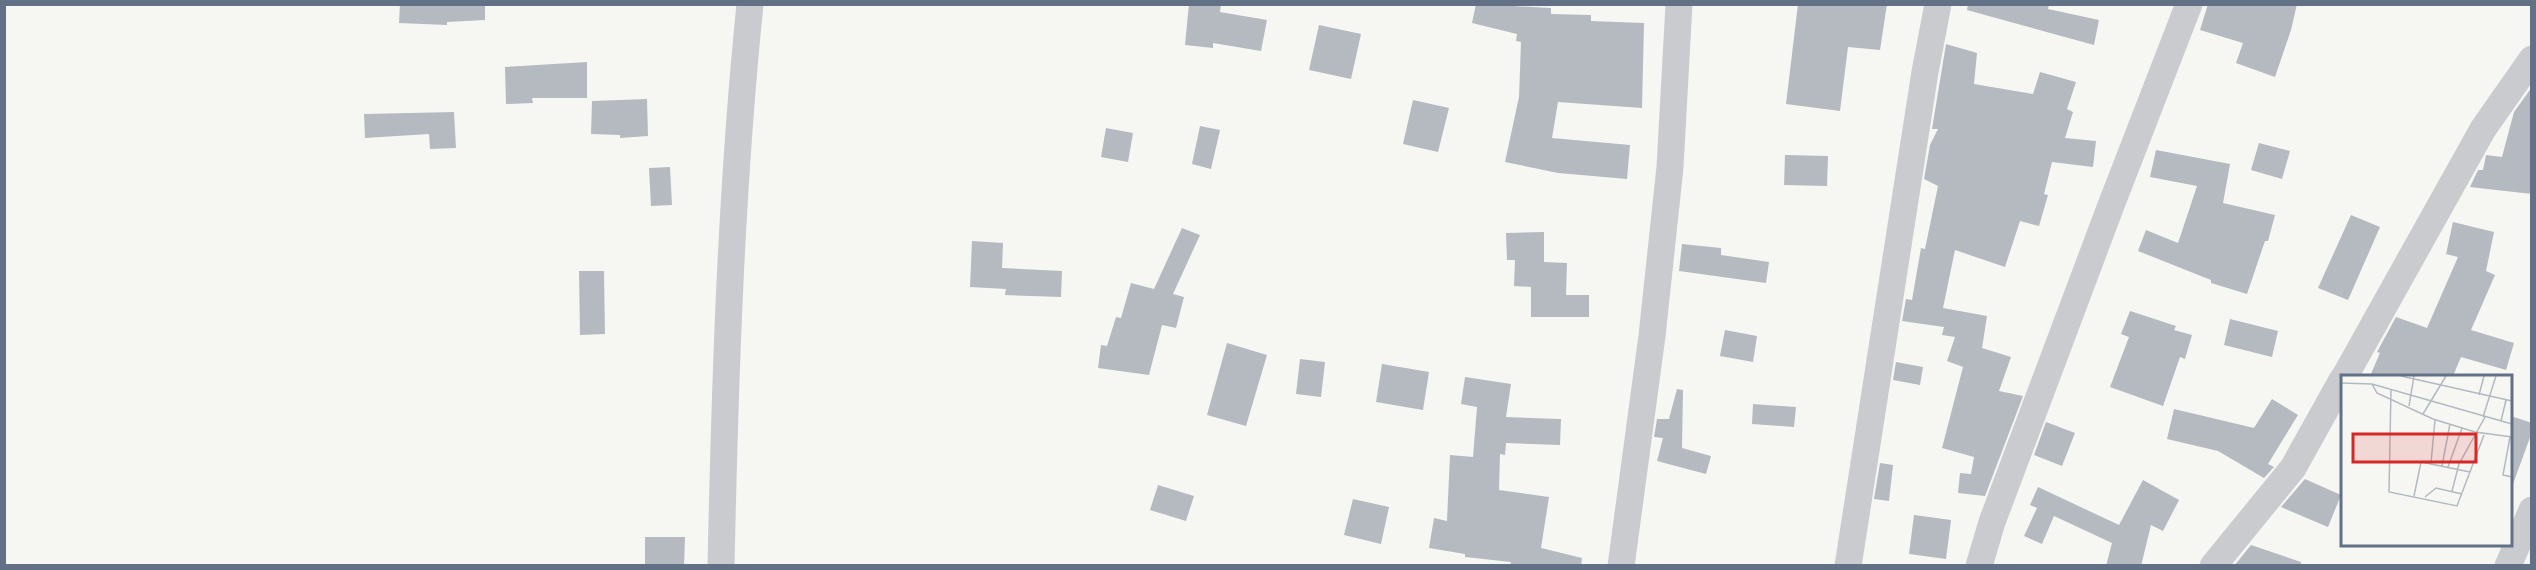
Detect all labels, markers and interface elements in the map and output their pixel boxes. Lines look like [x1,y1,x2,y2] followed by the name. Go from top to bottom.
[2341,375,2512,546] inset map

